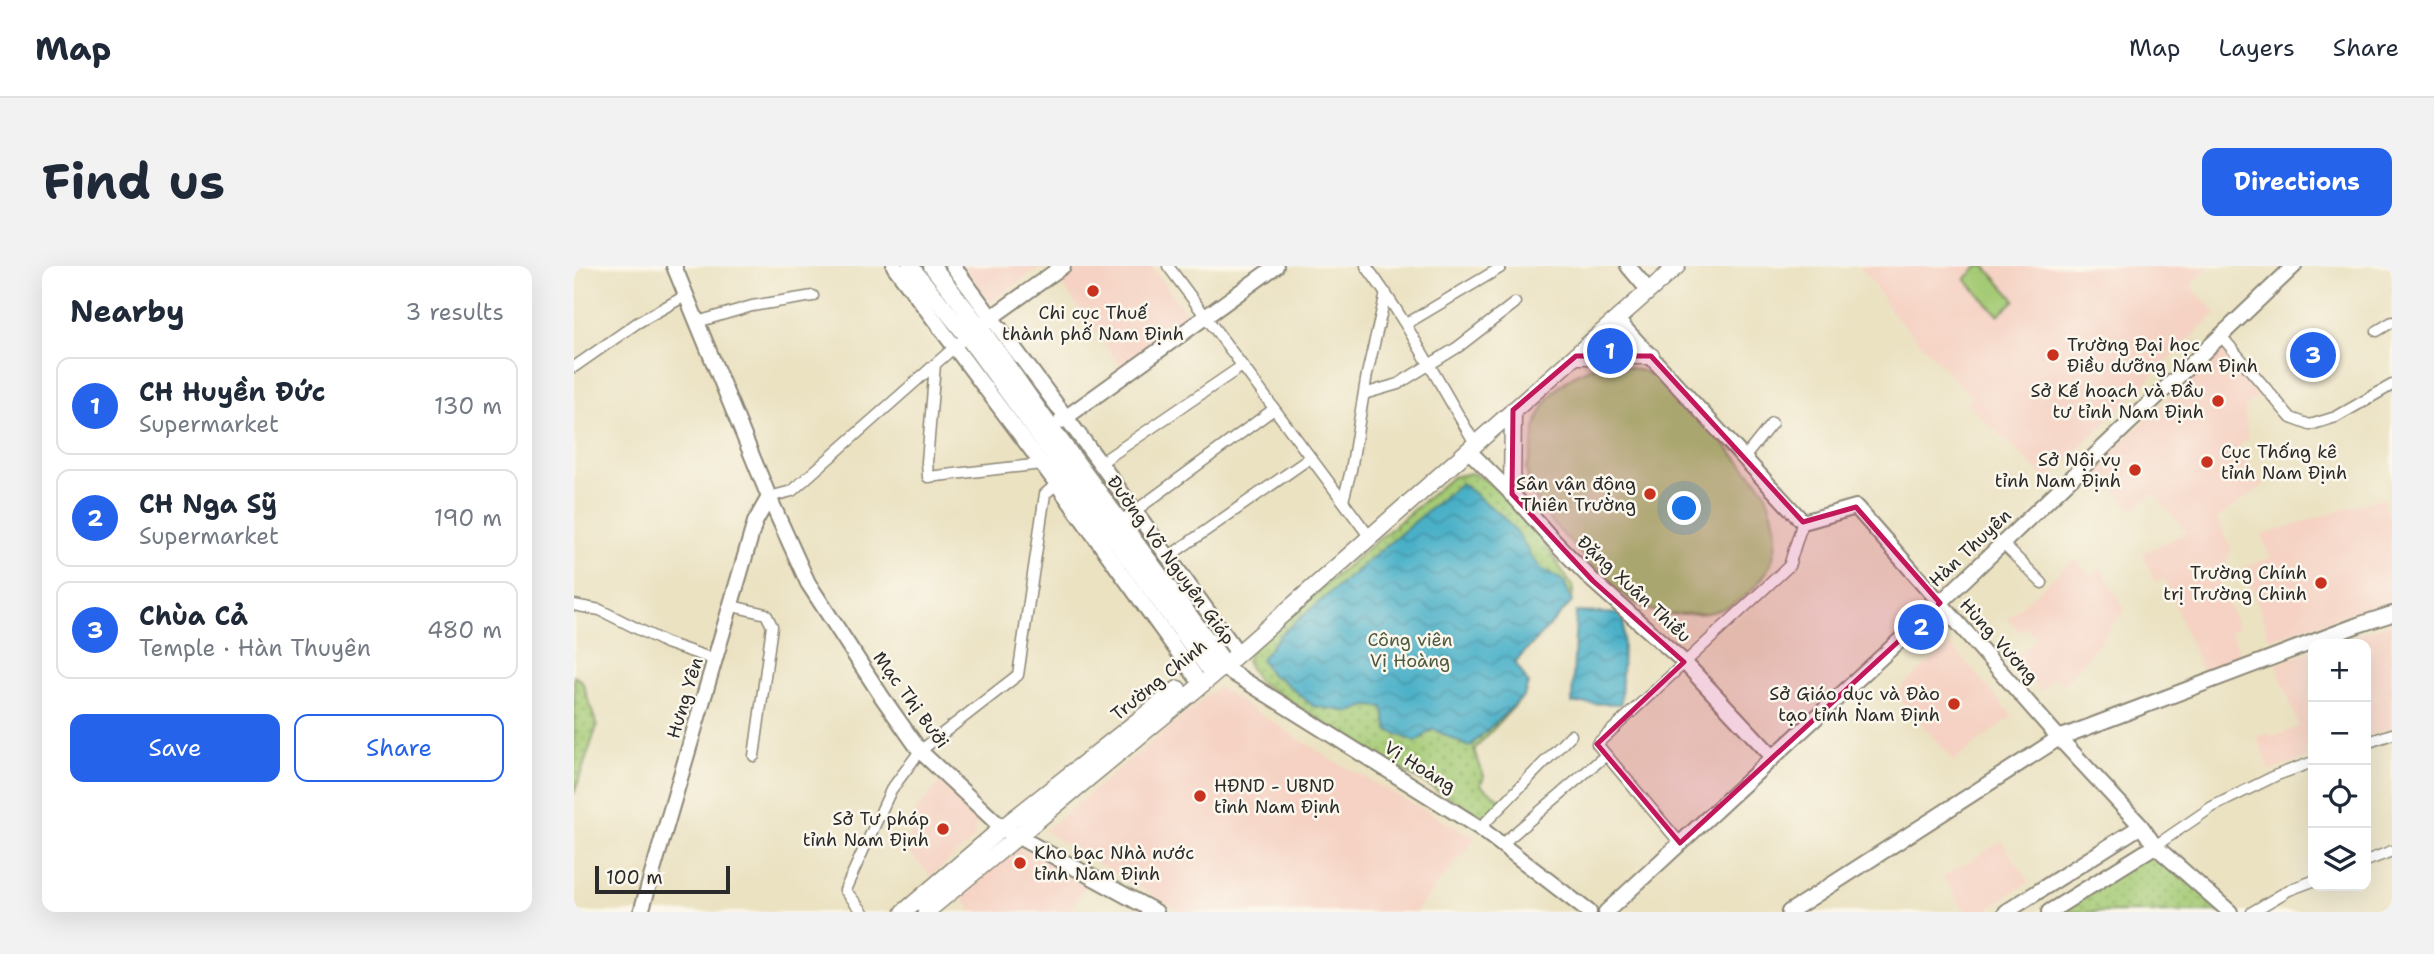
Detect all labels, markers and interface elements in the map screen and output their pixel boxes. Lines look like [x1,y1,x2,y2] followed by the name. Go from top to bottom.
[35,26,111,71] text: Map
[2129,32,2180,64] text: Map
[2218,32,2295,64] text: Layers
[2333,32,2399,64] text: Share
[2202,148,2392,216] button: Directions
[42,149,225,215] text: Find us
[1085,283,1101,299] marker: Chi cục Thuế thành phố Nam Định
[70,291,185,332] text: Nearby
[405,297,504,327] text: 3 results
[1002,301,1184,346] place label: Chi cục Thuế thành phố Nam Định
[1587,325,1633,377] pin: 1
[2290,329,2336,381] pin: 3
[2067,333,2258,378] place label: Trường Đại học Điều dưỡng Nam Định
[2045,347,2061,363] marker: Trường Đại học Điều dưỡng Nam Định
[139,374,326,409] text: CH Huyền Đức
[2031,379,2204,424] place label: Sở Kế hoạch và Đầu tư tỉnh Nam Định
[90,391,100,421] text: 1
[434,391,502,421] text: 130 m
[2210,393,2226,409] marker: Sở Kế hoạch và Đầu tư tỉnh Nam Định
[139,409,279,439] text: Supermarket
[2221,440,2347,485] place label: Cục Thống kê tỉnh Nam Định
[1995,448,2121,493] place label: Sở Nội vụ tỉnh Nam Định
[2199,454,2215,470] marker: Cục Thống kê tỉnh Nam Định
[2127,462,2143,478] marker: Sở Nội vụ tỉnh Nam Định
[1102,471,1240,649] street label: Đường Võ Nguyên Giáp
[1516,472,1636,517] place label: Sân vận động Thiên Trường
[139,486,277,521] text: CH Nga Sỹ
[1642,486,1658,502] marker: Sân vận động Thiên Trường
[1667,491,1701,525] your location
[87,503,103,533] text: 2
[434,503,502,533] text: 190 m
[1924,504,2016,592] street label: Hàn Thuyên
[139,521,279,551] text: Supermarket
[1572,530,1696,648] street label: Đặng Xuân Thiều
[2163,561,2307,606] place label: Trường Chính trị Trường Chinh
[2313,575,2329,591] marker: Trường Chính trị Trường Chinh
[1954,593,2044,689] street label: Hùng Vương
[139,598,248,633] text: Chùa Cả
[1898,601,1944,653] pin: 2
[87,615,103,645] text: 3
[427,615,502,645] text: 480 m
[1367,628,1453,673] park label: Công viên Vị Hoàng
[139,633,371,663] text: Temple · Hàn Thuyên
[1106,634,1212,726] street label: Trường Chinh
[2308,639,2371,891] map controls
[2308,639,2371,702] button: +
[868,647,954,753] street label: Mạc Thị Bưởi
[661,654,709,742] street label: Hưng Yên
[1769,682,1940,727] place label: Sở Giáo dục và Đào tạo tỉnh Nam Định
[1946,696,1962,712] marker: Sở Giáo dục và Đào tạo tỉnh Nam Định
[2308,702,2371,765] button: −
[70,714,280,782] button: Save
[294,714,504,782] button: Share
[1380,736,1460,798] street label: Vị Hoàng
[2308,765,2371,828] button: locate
[1214,774,1340,819] place label: HĐND - UBND tỉnh Nam Định
[1192,788,1208,804] marker: HĐND - UBND tỉnh Nam Định
[803,807,929,852] place label: Sở Tư pháp tỉnh Nam Định
[935,821,951,837] marker: Sở Tư pháp tỉnh Nam Định
[2308,828,2371,891] button: layers
[1034,841,1194,886] place label: Kho bạc Nhà nước tỉnh Nam Định
[1012,855,1028,871] marker: Kho bạc Nhà nước tỉnh Nam Định
[595,863,730,895] scale bar
[606,865,663,890] text: 100 m

